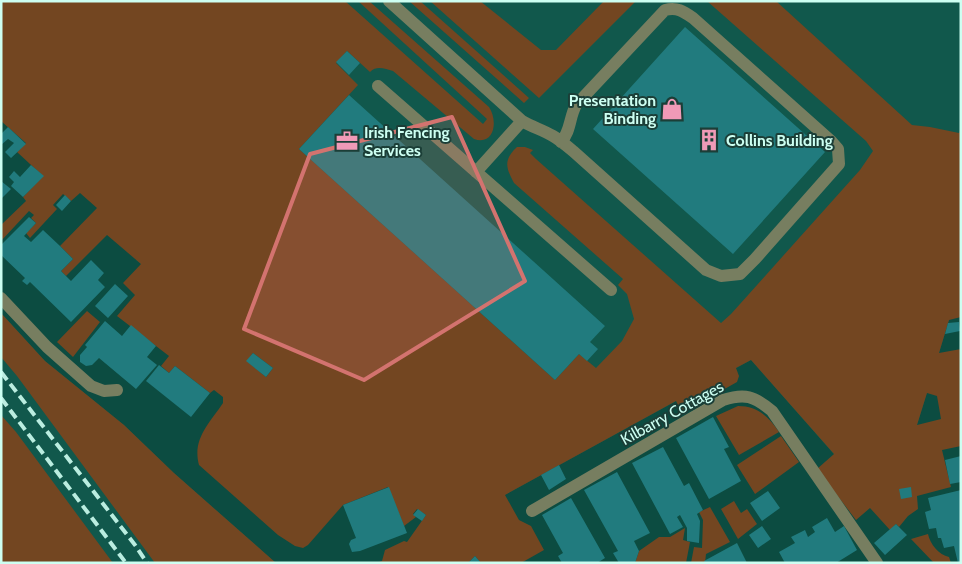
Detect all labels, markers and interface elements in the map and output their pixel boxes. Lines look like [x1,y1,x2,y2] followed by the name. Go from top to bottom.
[569,91,656,128] place label: Presentation Binding
[659,96,685,122] shop icon: Presentation Binding
[364,123,450,160] place label: Irish Fencing Services
[696,127,722,153] building icon: Collins Building
[334,128,360,154] office icon: Irish Fencing Services
[726,131,833,150] place label: Collins Building
[617,377,727,449] street label: Kilbarry Cottages

